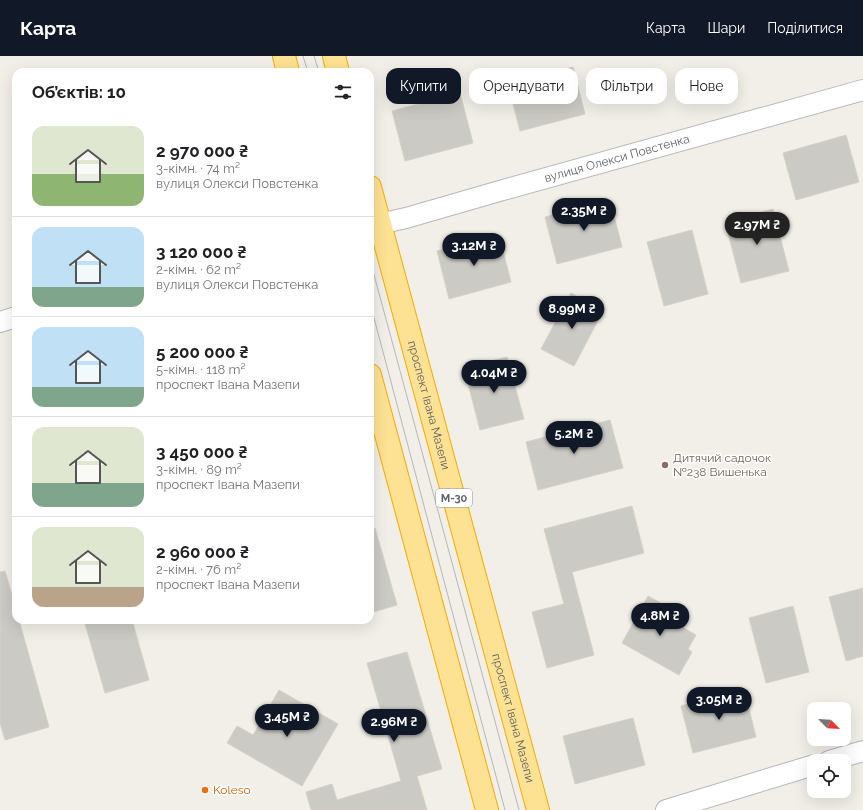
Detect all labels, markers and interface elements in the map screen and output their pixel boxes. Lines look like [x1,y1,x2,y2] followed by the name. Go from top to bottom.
[20,17,76,39] text: Карта
[646,20,685,36] text: Карта
[707,20,745,36] text: Шари
[767,20,843,36] text: Поділитися
[386,68,461,104] chip: Купити
[469,68,578,104] chip: Орендувати
[586,68,667,104] chip: Фільтри
[675,68,738,104] chip: Нове
[332,81,354,103] icon: filters
[32,82,126,102] text: Об’єктів: 10
[543,132,691,185] street label: вулиця Олекси Повстенка
[156,141,248,161] text: 2 970 000 ₴
[64,142,112,190] icon: home
[156,161,240,176] text: 3-кімн. · 74 m²
[156,176,318,191] text: вулиця Олекси Повстенка
[547,198,621,232] pin: 2.35M ₴
[561,203,607,218] text: 2.35M ₴
[720,212,794,246] pin: 2.97M ₴
[734,217,780,232] text: 2.97M ₴
[437,233,511,267] pin: 3.12M ₴
[451,238,497,253] text: 3.12M ₴
[156,242,247,262] text: 3 120 000 ₴
[64,243,112,291] icon: home
[156,262,241,277] text: 2-кімн. · 62 m²
[156,277,318,292] text: вулиця Олекси Повстенка
[535,296,609,330] pin: 8.99M ₴
[548,301,596,316] text: 8.99M ₴
[405,339,453,471] street label: проспект Івана Мазепи
[156,342,249,362] text: 5 200 000 ₴
[64,343,112,391] icon: home
[457,360,531,394] pin: 4.04M ₴
[156,362,246,377] text: 5-кімн. · 118 m²
[470,365,518,380] text: 4.04M ₴
[156,377,300,392] text: проспект Івана Мазепи
[541,421,607,455] pin: 5.2M ₴
[555,426,593,441] text: 5.2M ₴
[156,442,248,462] text: 3 450 000 ₴
[64,443,112,491] icon: home
[673,451,771,479] place label: Дитячий садочок №238 Вишенька
[660,460,670,470] marker: Дитячий садочок №238 Вишенька
[156,462,242,477] text: 3-кімн. · 89 m²
[156,477,300,492] text: проспект Івана Мазепи
[436,489,472,507] road number: М-30
[156,542,249,562] text: 2 960 000 ₴
[64,543,112,591] icon: home
[156,562,241,577] text: 2-кімн. · 76 m²
[156,577,300,592] text: проспект Івана Мазепи
[627,603,693,637] pin: 4.8M ₴
[640,608,680,623] text: 4.8M ₴
[489,652,537,784] street label: проспект Івана Мазепи
[682,687,756,721] pin: 3.05M ₴
[696,692,742,707] text: 3.05M ₴
[807,702,851,746] north arrow
[807,702,851,798] map controls
[250,704,324,738] pin: 3.45M ₴
[264,709,310,724] text: 3.45M ₴
[357,709,431,743] pin: 2.96M ₴
[370,714,418,729] text: 2.96M ₴
[807,754,851,798] button: locate
[213,783,251,797] place label: Koleso
[200,785,210,795] marker: Koleso

